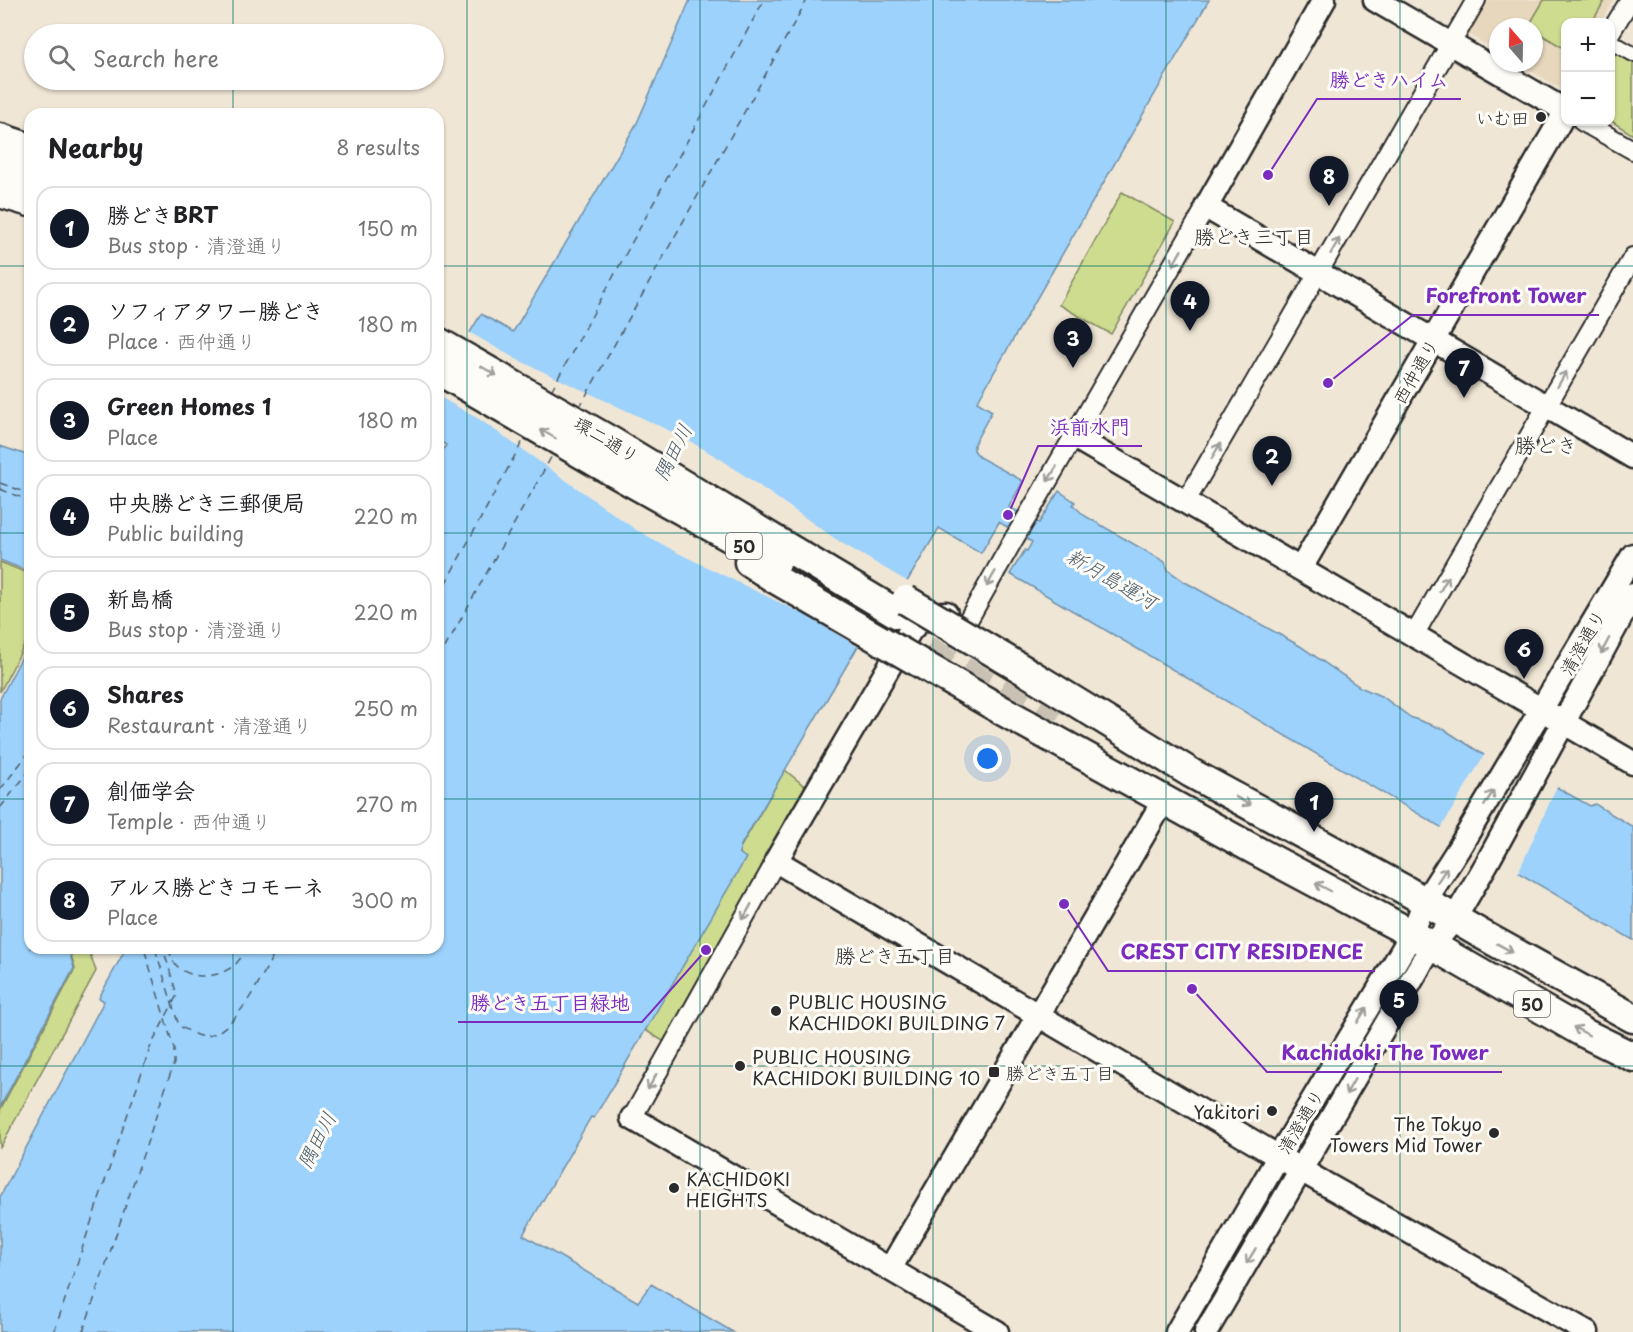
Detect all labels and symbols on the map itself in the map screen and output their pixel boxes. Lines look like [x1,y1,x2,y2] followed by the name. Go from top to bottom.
[1489,18,1543,72] north arrow
[1317,61,1461,99] callout: 勝どきハイム
[1329,64,1449,94] text: 勝どきハイム
[1476,104,1529,131] place label: いむ田
[1534,110,1548,124] marker: いむ田
[1310,156,1348,206] pin: 8
[1194,221,1314,251] district label: 勝どき三丁目
[1329,237,1341,254] one-way arrow
[1171,248,1182,266] one-way arrow
[1413,277,1599,315] callout: Forefront Tower
[1425,280,1587,310] text: Forefront Tower
[1170,282,1210,331] pin: 4
[1054,318,1092,368] pin: 3
[1385,333,1445,409] street label: 西仲通り
[1444,348,1484,398] pin: 7
[480,365,497,377] one-way arrow
[1557,371,1569,388] one-way arrow
[1038,408,1142,446] callout: 浜前水門
[569,409,645,469] street label: 環二通り
[1050,411,1130,441] text: 浜前水門
[645,418,699,486] water label: 隅田川
[540,428,557,440] one-way arrow
[1515,428,1578,460] district label: 勝どき
[1252,436,1292,486] pin: 2
[1210,443,1222,460] one-way arrow
[1046,465,1058,482] one-way arrow
[726,533,762,559] road number: 50
[1061,540,1165,617] water label: 新月島運河
[985,570,996,588] one-way arrow
[1438,576,1450,593] one-way arrow
[1552,604,1612,680] street label: 清澄通り
[1504,630,1544,679] pin: 6
[1599,637,1610,655] one-way arrow
[973,744,1002,773] your location
[1294,782,1334,832] pin: 1
[1484,790,1496,807] one-way arrow
[1233,796,1251,807] one-way arrow
[1437,867,1449,884] one-way arrow
[1315,881,1332,893] one-way arrow
[741,902,752,920] one-way arrow
[1108,933,1375,971] callout: CREST CITY RESIDENCE
[1120,936,1364,966] text: CREST CITY RESIDENCE
[835,940,955,970] district label: 勝どき五丁目
[1496,942,1513,954] one-way arrow
[1380,980,1418,1030] pin: 5
[458,984,642,1022] callout: 勝どき五丁目緑地
[470,987,630,1017] text: 勝どき五丁目緑地
[788,988,1005,1036] place label: PUBLIC HOUSING KACHIDOKI BUILDING 7
[1514,991,1550,1017] road number: 50
[769,1004,783,1018] marker: PUBLIC HOUSING KACHIDOKI BUILDING 7
[1357,1007,1369,1024] one-way arrow
[1572,1025,1590,1036] one-way arrow
[1267,1034,1502,1072] callout: Kachidoki The Tower
[1281,1037,1489,1067] text: Kachidoki The Tower
[752,1043,980,1091] place label: PUBLIC HOUSING KACHIDOKI BUILDING 10
[733,1059,747,1073] marker: PUBLIC HOUSING KACHIDOKI BUILDING 10
[1006,1059,1114,1086] place label: 勝どき五丁目
[987,1065,1001,1079] marker: 勝どき五丁目
[646,1073,658,1090] one-way arrow
[1344,1078,1356,1095] one-way arrow
[1270,1083,1330,1159] street label: 清澄通り
[1194,1098,1260,1125] place label: Yakitori
[1265,1104,1279,1118] marker: Yakitori
[289,1106,343,1174] water label: 隅田川
[1330,1110,1482,1158] place label: The Tokyo Towers Mid Tower
[1487,1126,1501,1140] marker: The Tokyo Towers Mid Tower
[686,1165,790,1213] place label: KACHIDOKI HEIGHTS
[667,1181,681,1195] marker: KACHIDOKI HEIGHTS
[1245,1247,1257,1264] one-way arrow

